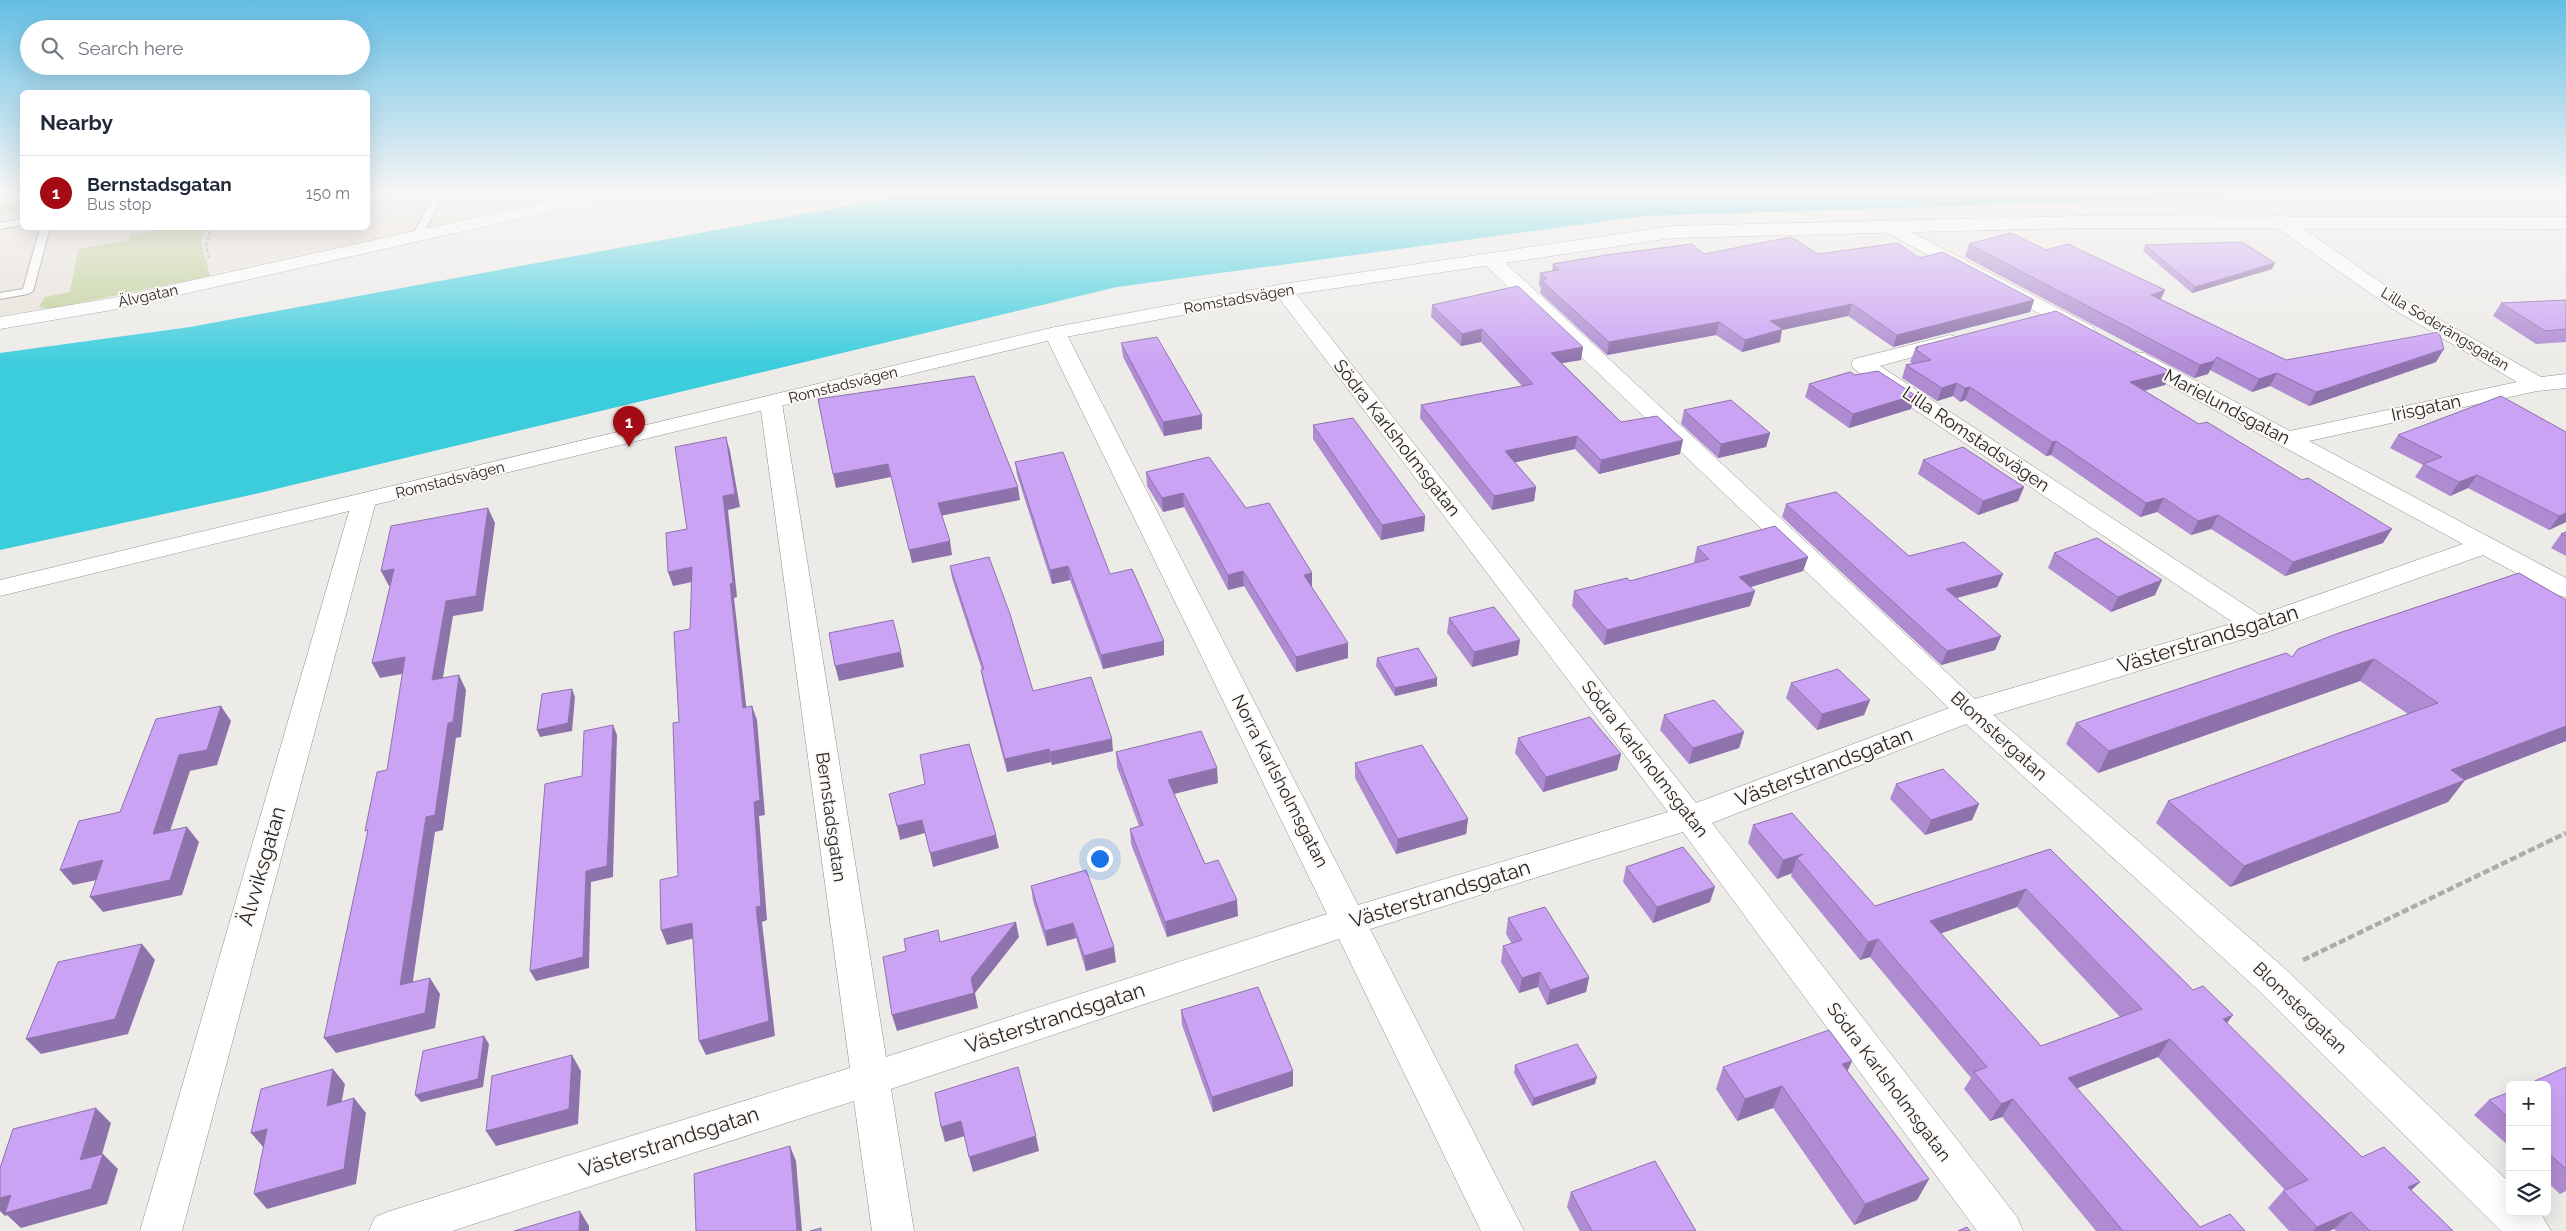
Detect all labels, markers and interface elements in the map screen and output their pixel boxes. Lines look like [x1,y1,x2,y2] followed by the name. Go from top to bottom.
[20,20,370,75] search box
[38,34,66,62] icon: search
[78,37,184,59] text: Search here
[40,110,113,135] text: Nearby
[87,173,232,195] text: Bernstadsgatan
[52,184,60,203] text: 1
[306,184,350,203] text: 150 m
[87,195,151,214] text: Bus stop
[116,280,180,311] street label: Älvgatan
[1182,280,1296,318] street label: Romstadsvägen
[2378,284,2512,374] street label: Lilla Söderängsgatan
[1330,355,1465,520] street label: Södra Karlsholmsgatan
[787,363,899,407] street label: Romstadsvägen
[2161,365,2294,449] street label: Marielundsgatan
[1899,382,2054,496] street label: Lilla Romstadsvägen
[2389,390,2463,425] street label: Irisgatan
[613,406,645,447] pin: 1
[394,458,506,502] street label: Romstadsvägen
[2114,599,2301,678] street label: Västerstrandsgatan
[1578,676,1713,841] street label: Södra Karlsholmsgatan
[1947,687,2052,784] street label: Blomstergatan
[1228,691,1333,871] street label: Norra Karlsholmsgatan
[1732,721,1916,812] street label: Västerstrandsgatan
[812,751,851,883] street label: Bernstadsgatan
[233,803,290,928] street label: Älvviksgatan
[1087,846,1113,872] your location
[1346,854,1533,933] street label: Västerstrandsgatan
[2249,958,2352,1058] street label: Blomstergatan
[962,977,1148,1058] street label: Västerstrandsgatan
[1823,998,1956,1165] street label: Södra Karlsholmsgatan
[2506,1081,2551,1216] map controls
[2506,1081,2551,1126] button: +
[576,1101,762,1182] street label: Västerstrandsgatan
[2506,1126,2551,1171] button: −
[2506,1171,2551,1216] button: layers

